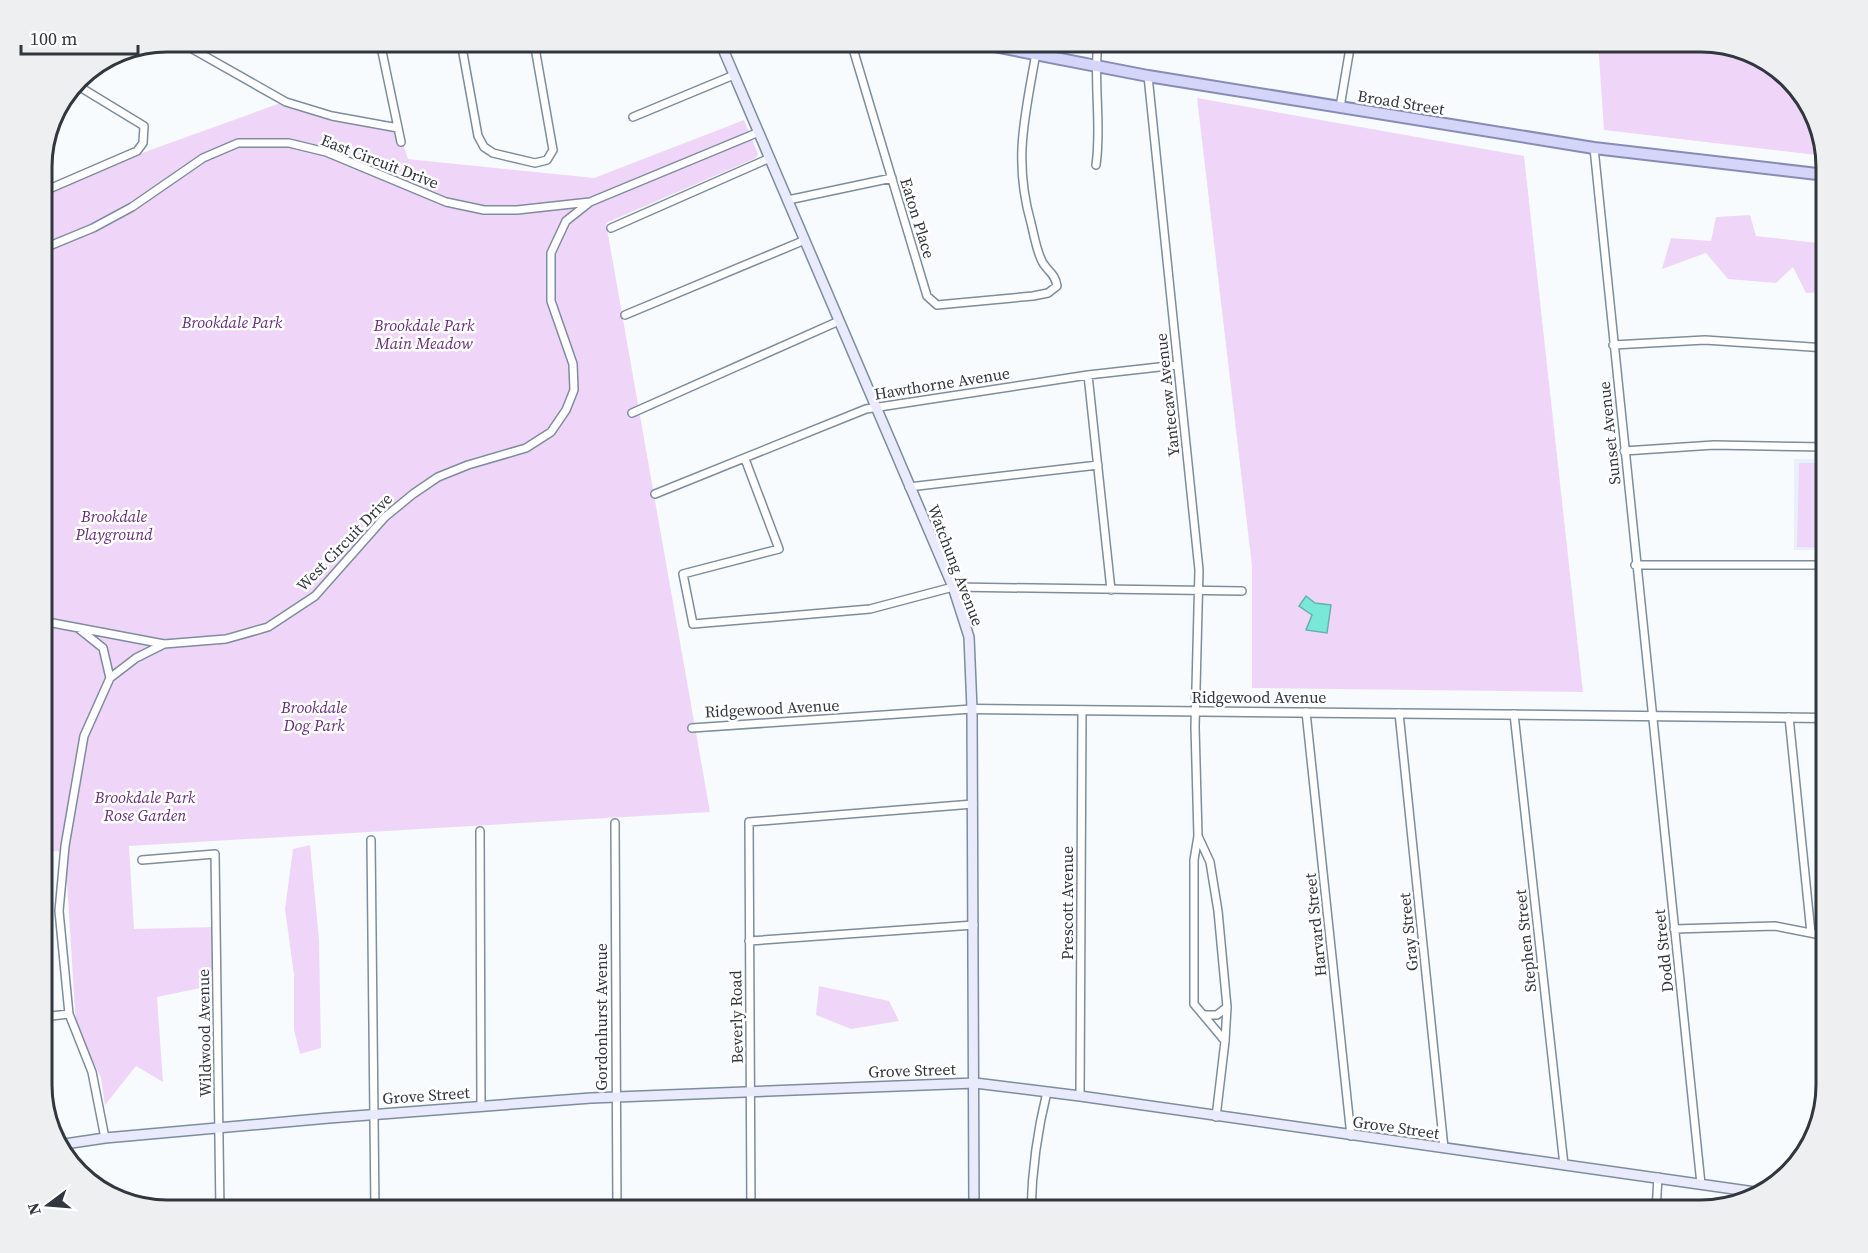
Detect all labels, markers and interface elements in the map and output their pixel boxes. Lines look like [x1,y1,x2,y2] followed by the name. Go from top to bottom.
[21,18,138,56] scale bar
[30,26,77,51] text: 100 m
[1356,84,1447,120] street label: Broad Street
[318,128,442,194] street label: East Circuit Drive
[895,175,941,261] street label: Eaton Place
[181,311,283,333] park label: Brookdale Park
[373,314,475,354] park label: Brookdale Park Main Meadow
[1150,332,1184,458] street label: Yantecaw Avenue
[873,361,1011,405] street label: Hawthorne Avenue
[1593,380,1625,486] street label: Sunset Avenue
[291,488,397,596] street label: West Circuit Drive
[923,501,989,629] street label: Watchung Avenue
[74,505,153,545] park label: Brookdale Playground
[1191,686,1327,708] street label: Ridgewood Avenue
[704,693,840,723] street label: Ridgewood Avenue
[280,696,348,736] park label: Brookdale Dog Park
[94,786,196,826] park label: Brookdale Park Rose Garden
[1056,846,1078,960] street label: Prescott Avenue
[1299,871,1331,978] street label: Harvard Street
[1509,888,1541,993] street label: Stephen Street
[1393,891,1423,972] street label: Gray Street
[1648,908,1678,994] street label: Dodd Street
[590,943,612,1091] street label: Gordonhurst Avenue
[192,969,216,1097] street label: Wildwood Avenue
[724,970,748,1064] street label: Beverly Road
[868,1057,957,1083] street label: Grove Street
[382,1081,471,1109] street label: Grove Street
[1351,1110,1442,1144] street label: Grove Street
[18,1175,78,1235] north arrow
[21,1200,46,1218] text: N

